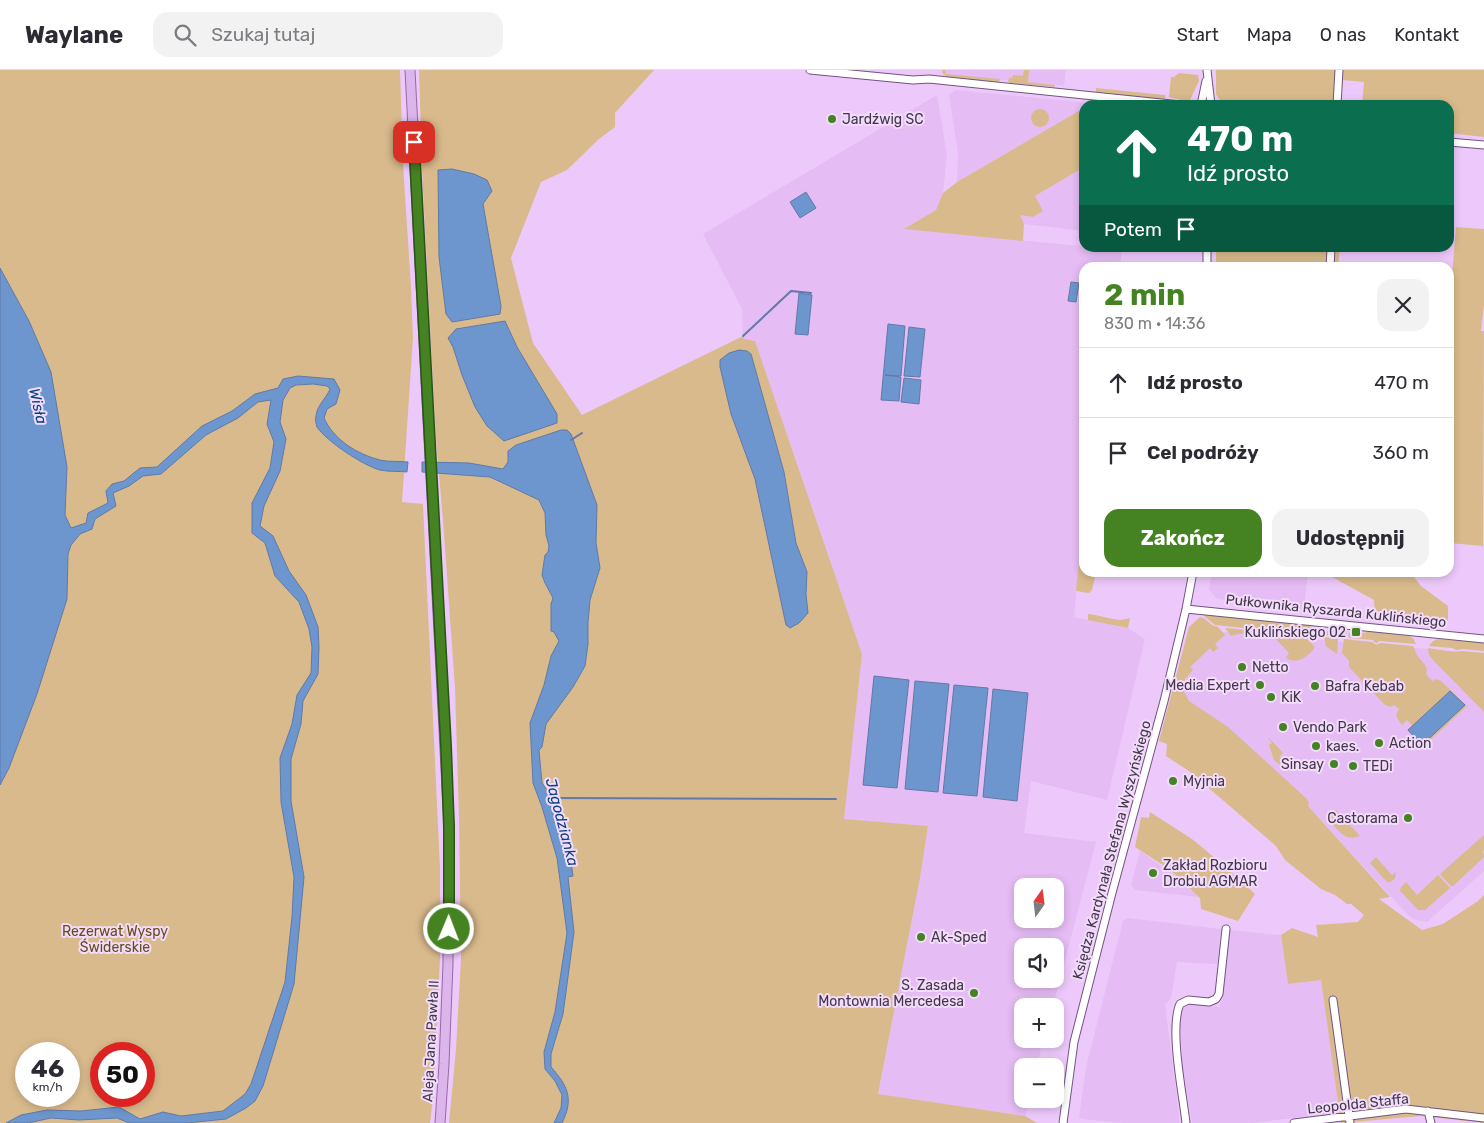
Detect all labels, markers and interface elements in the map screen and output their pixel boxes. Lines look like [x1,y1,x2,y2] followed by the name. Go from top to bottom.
[153,12,503,57] search box
[25,21,123,49] text: Waylane
[171,21,199,49] icon: search
[211,23,315,46] text: Szukaj tutaj
[1177,24,1219,46] text: Start
[1247,24,1292,46] text: Mapa
[1320,24,1366,46] text: O nas
[1394,24,1459,46] text: Kontakt
[842,111,924,128] place label: Jardźwig SC
[826,113,838,125] marker: Jardźwig SC
[1187,118,1293,160] text: 470 m
[1104,120,1169,185] icon: ahead
[393,121,435,163] pin
[400,128,428,156] icon: arrive
[1187,160,1289,187] text: Idź prosto
[1172,215,1200,243] icon: arrive
[1104,218,1162,241] text: Potem
[1104,277,1185,313] text: 2 min
[1377,279,1429,331] button: close
[1104,314,1205,333] text: 830 m · 14:36
[1104,369,1132,397] icon: ahead
[1147,371,1243,394] text: Idź prosto
[1374,371,1429,394] text: 470 m
[25,386,51,426] water label: Wisła
[1104,439,1132,467] icon: arrive
[1147,441,1259,464] text: Cel podróży
[1373,441,1429,464] text: 360 m
[1104,509,1262,567] button: Zakończ
[1272,509,1429,567] button: Udostępnij
[1225,591,1447,631] street label: Pułkownika Ryszarda Kuklińskiego
[1244,624,1346,641] place label: Kuklińskiego 02
[1350,626,1362,638] marker: Kuklińskiego 02
[1252,659,1289,676] place label: Netto
[1236,661,1248,673] marker: Netto
[1165,677,1251,694] place label: Media Expert
[1325,678,1404,695] place label: Bafra Kebab
[1254,679,1266,691] marker: Media Expert
[1309,680,1321,692] marker: Bafra Kebab
[1281,689,1302,706] place label: KiK
[1265,691,1277,703] marker: KiK
[1069,719,1155,981] street label: Księdza Kardynała Stefana Wyszyńskiego
[1293,719,1367,736] place label: Vendo Park
[1277,721,1289,733] marker: Vendo Park
[1389,735,1431,752] place label: Action
[1373,737,1385,749] marker: Action
[1326,738,1359,755] place label: kaes.
[1310,740,1322,752] marker: kaes.
[1281,756,1324,773] place label: Sinsay
[1328,758,1340,770] marker: Sinsay
[1363,758,1393,775] place label: TEDi
[1347,760,1359,772] marker: TEDi
[1183,773,1225,790] place label: Myjnia
[1167,775,1179,787] marker: Myjnia
[542,776,582,868] water label: Jagodzianka
[1327,810,1398,827] place label: Castorama
[1402,812,1414,824] marker: Castorama
[1163,857,1267,890] place label: Zakład Rozbioru Drobiu AGMAR
[1147,867,1159,879] marker: Zakład Rozbioru Drobiu AGMAR
[1014,878,1064,928] north arrow
[1014,878,1064,1108] map controls
[422,902,474,954] position arrow
[62,923,168,956] park label: Rezerwat Wyspy Świderskie
[931,929,987,946] place label: Ak-Sped
[915,931,927,943] marker: Ak-Sped
[1014,938,1064,988] button: sound
[818,977,964,1010] place label: S. Zasada Montownia Mercedesa
[419,980,443,1102] street label: Aleja Jana Pawła II
[968,987,980,999] marker: S. Zasada Montownia Mercedesa
[1014,998,1064,1048] button: +
[90,1042,155,1107] speed limit sign: 50
[31,1054,64,1083] text: 46
[1014,1058,1064,1108] button: −
[33,1080,62,1094] text: km/h
[1306,1090,1410,1118] street label: Leopolda Staffa

